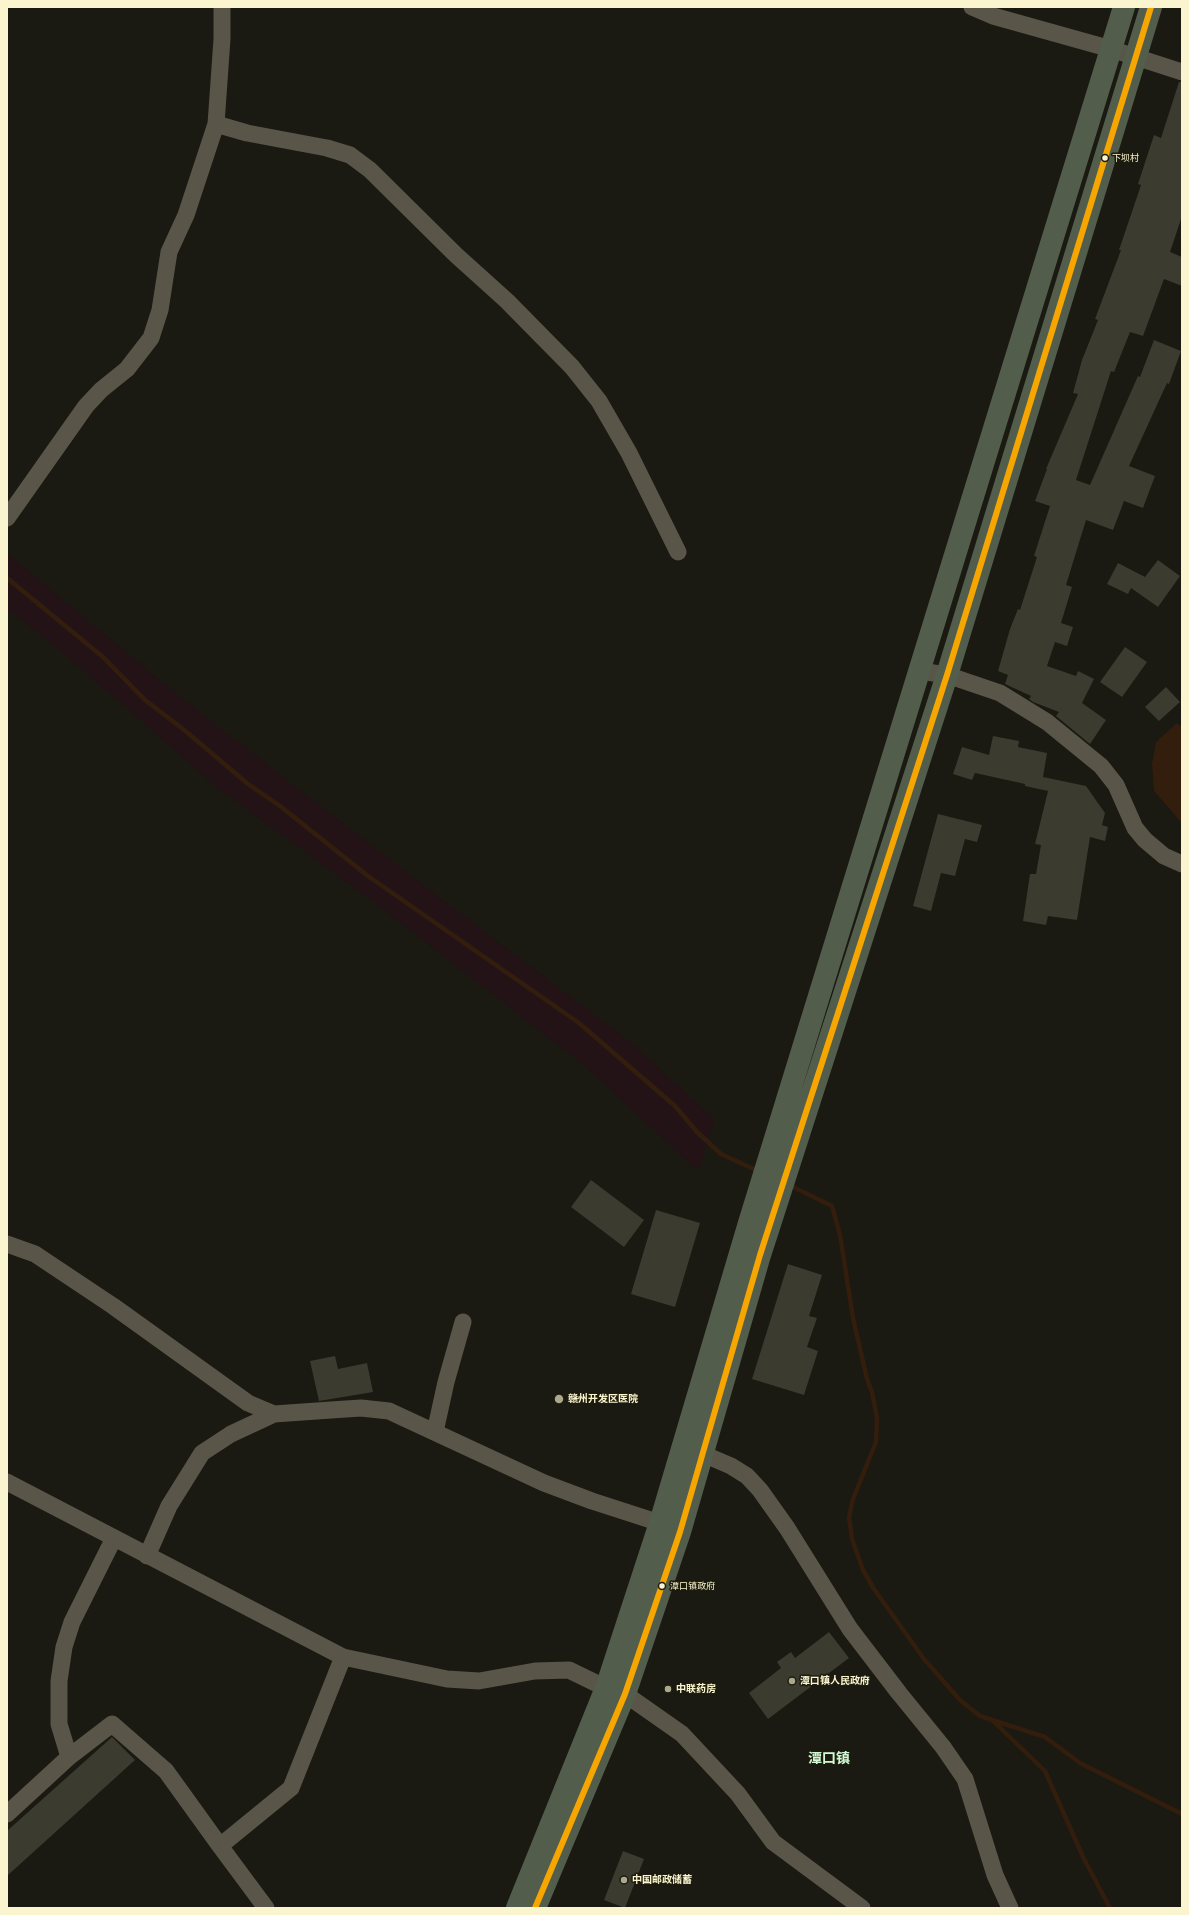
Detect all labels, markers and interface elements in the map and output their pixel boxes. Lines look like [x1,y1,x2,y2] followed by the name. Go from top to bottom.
[1100,153,1110,163] marker: 下坝村
[1112,153,1139,163] place label: 下坝村
[553,1393,565,1405] marker: 赣州开发区医院
[568,1393,638,1405] place label: 赣州开发区医院
[657,1581,667,1591] marker: 潭口镇政府
[670,1581,715,1591] place label: 潭口镇政府
[800,1675,870,1687] place label: 潭口镇人民政府
[787,1676,797,1686] marker: 潭口镇人民政府
[676,1683,716,1695] place label: 中联药房
[663,1684,673,1694] marker: 中联药房
[808,1751,850,1767] district label: 潭口镇
[632,1874,692,1886] place label: 中国邮政储蓄
[619,1875,629,1885] marker: 中国邮政储蓄

